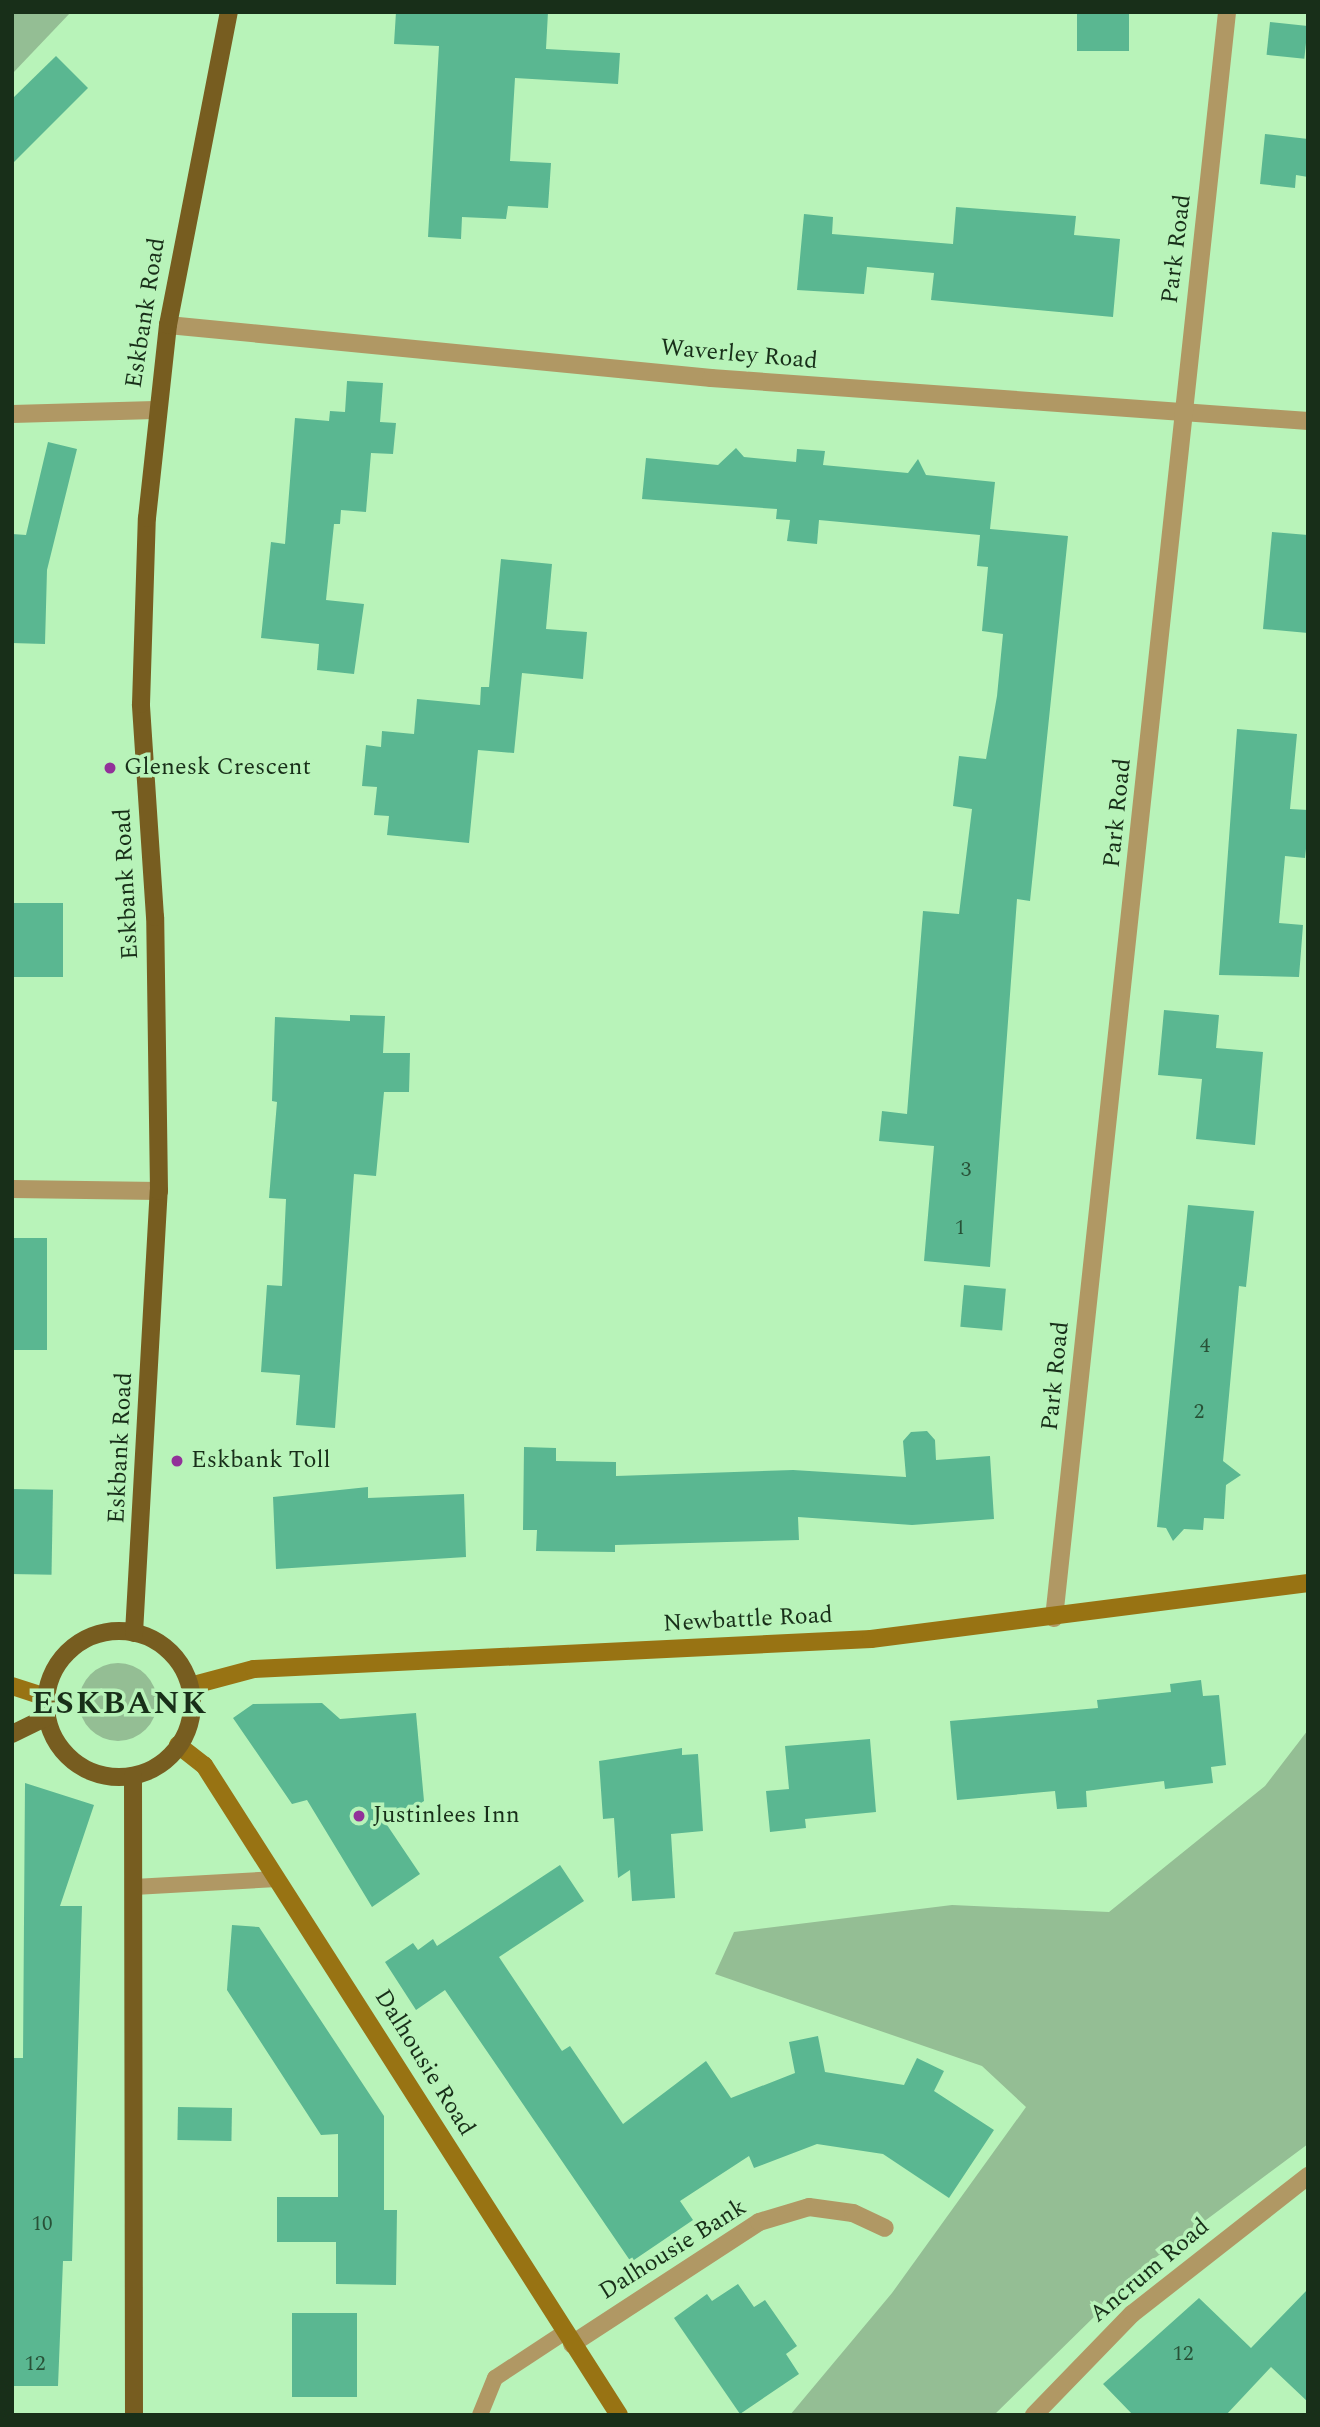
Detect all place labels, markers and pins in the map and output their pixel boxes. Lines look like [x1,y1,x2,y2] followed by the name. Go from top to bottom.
[124,754,311,782] place label: Glenesk Crescent
[102,760,118,776] marker: Glenesk Crescent
[191,1447,331,1475] place label: Eskbank Toll
[169,1453,185,1469] marker: Eskbank Toll
[373,1802,520,1830] place label: Justinlees Inn
[351,1808,367,1824] marker: Justinlees Inn

